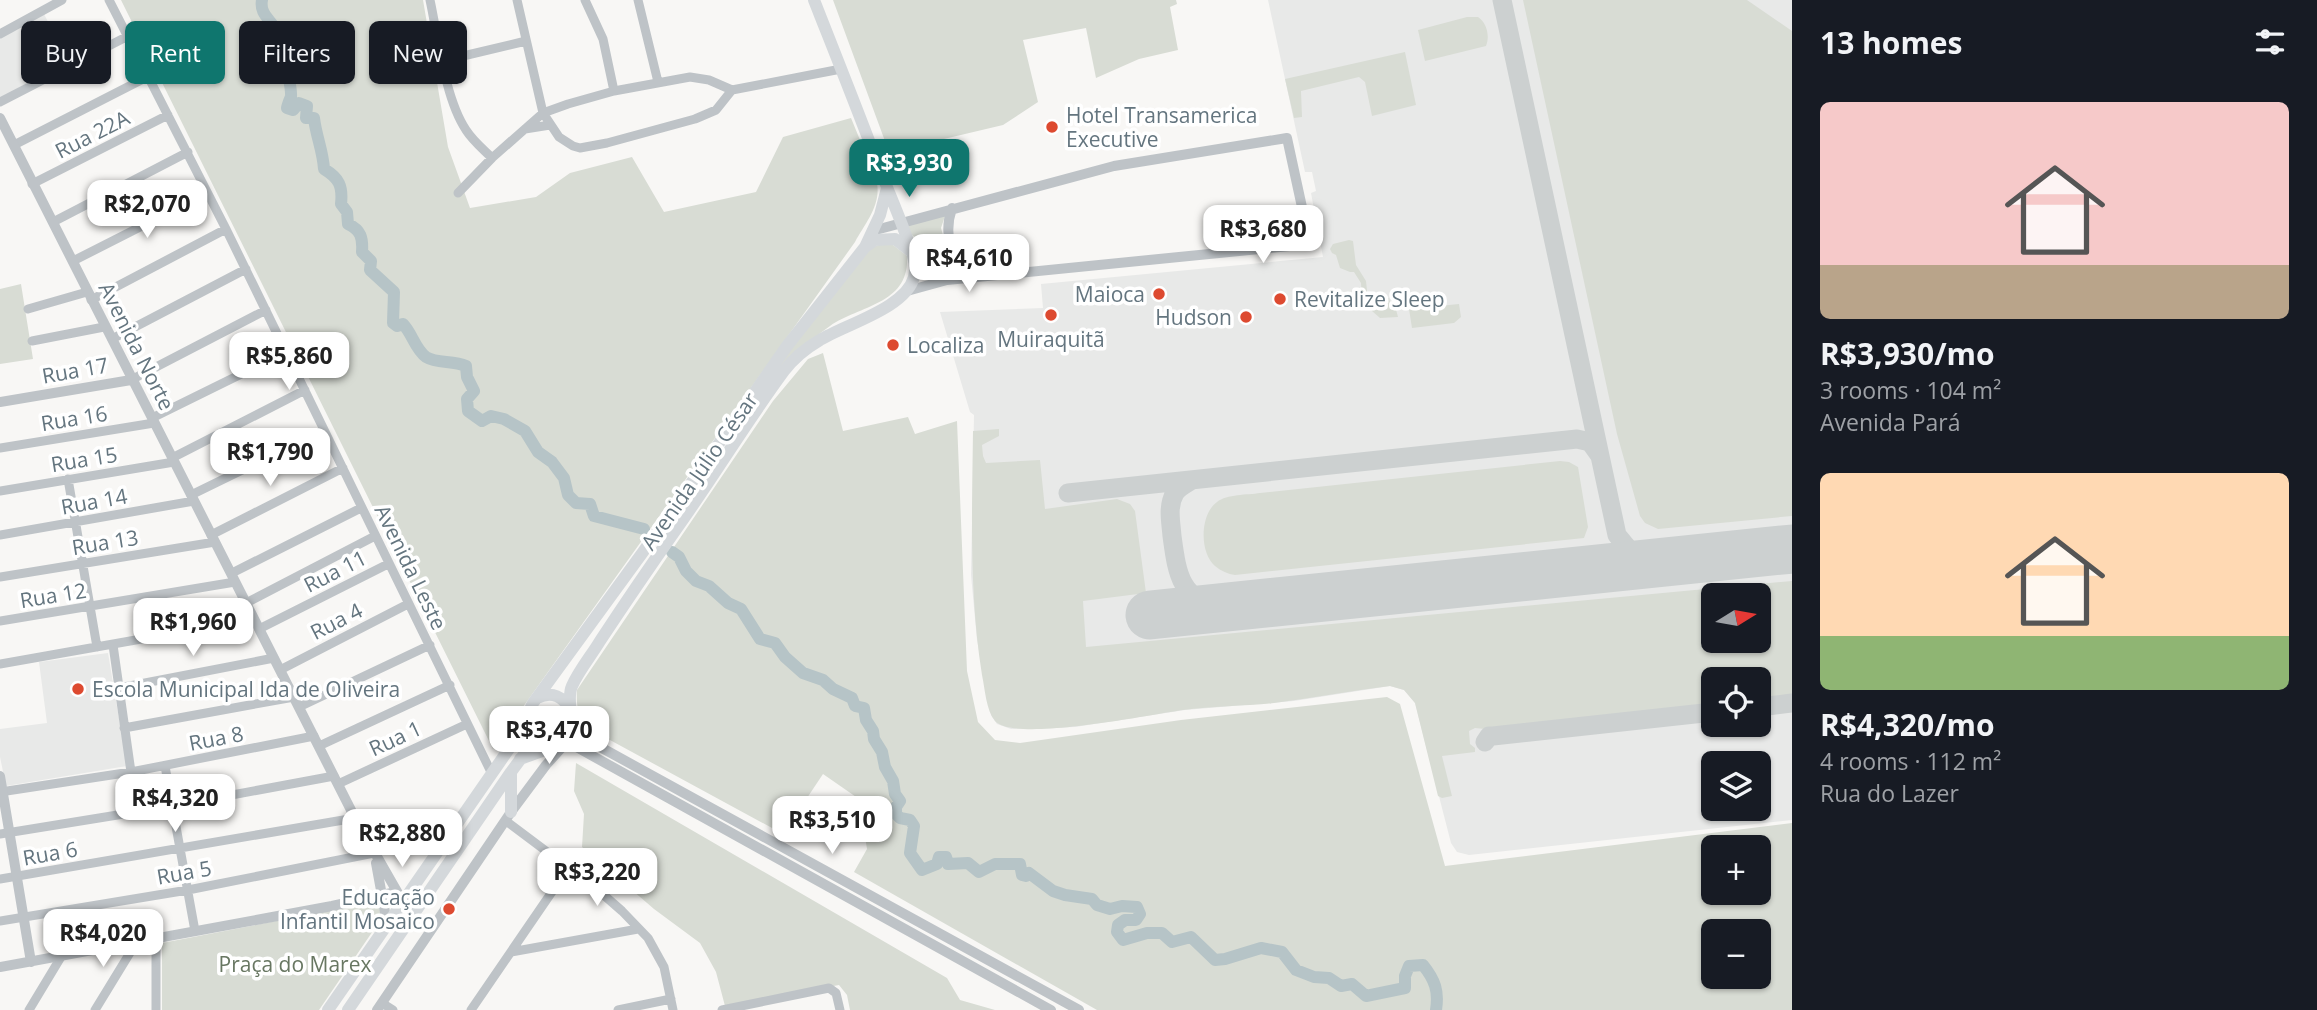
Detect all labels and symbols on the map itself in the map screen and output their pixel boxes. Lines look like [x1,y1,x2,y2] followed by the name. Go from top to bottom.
[1066,101,1257,153] place label: Hotel Transamerica Executive
[50,103,135,165] street label: Rua 22A
[1044,119,1060,135] marker: Hotel Transamerica Executive
[844,140,974,199] pin: R$3,930
[82,180,212,240] pin: R$2,070
[1198,205,1328,265] pin: R$3,680
[904,234,1034,294] pin: R$4,610
[93,277,181,415] street label: Avenida Norte
[1075,280,1145,308] place label: Maioca
[1294,285,1445,313] place label: Revitalize Sleep
[1151,286,1167,302] marker: Maioca
[1272,291,1288,307] marker: Revitalize Sleep
[1155,303,1232,331] place label: Hudson
[1043,307,1059,323] marker: Muiraquitã
[1238,309,1254,325] marker: Hudson
[997,325,1105,353] place label: Muiraquitã
[907,331,984,359] place label: Localiza
[224,332,354,392] pin: R$5,860
[885,337,901,353] marker: Localiza
[40,350,110,390] street label: Rua 17
[634,386,764,555] street label: Avenida Júlio César
[39,399,109,437] street label: Rua 16
[205,428,335,488] pin: R$1,790
[49,440,119,478] street label: Rua 15
[59,481,129,521] street label: Rua 14
[369,500,453,634] street label: Avenida Leste
[70,523,140,561] street label: Rua 13
[299,543,371,599] street label: Rua 11
[18,576,88,614] street label: Rua 12
[1701,583,1771,653] north arrow
[305,596,367,646] street label: Rua 4
[128,598,258,658] pin: R$1,960
[92,675,400,703] place label: Escola Municipal Ida de Oliveira
[70,681,86,697] marker: Escola Municipal Ida de Oliveira
[484,706,614,766] pin: R$3,470
[364,714,426,762] street label: Rua 1
[186,719,246,757] street label: Rua 8
[110,774,240,834] pin: R$4,320
[767,796,897,856] pin: R$3,510
[337,810,467,869] pin: R$2,880
[20,834,80,872] street label: Rua 6
[532,848,662,908] pin: R$3,220
[154,853,214,891] street label: Rua 5
[280,883,435,935] place label: Educação Infantil Mosaico
[441,901,457,917] marker: Educação Infantil Mosaico
[38,909,168,969] pin: R$4,020
[219,950,371,978] park label: Praça do Marex

